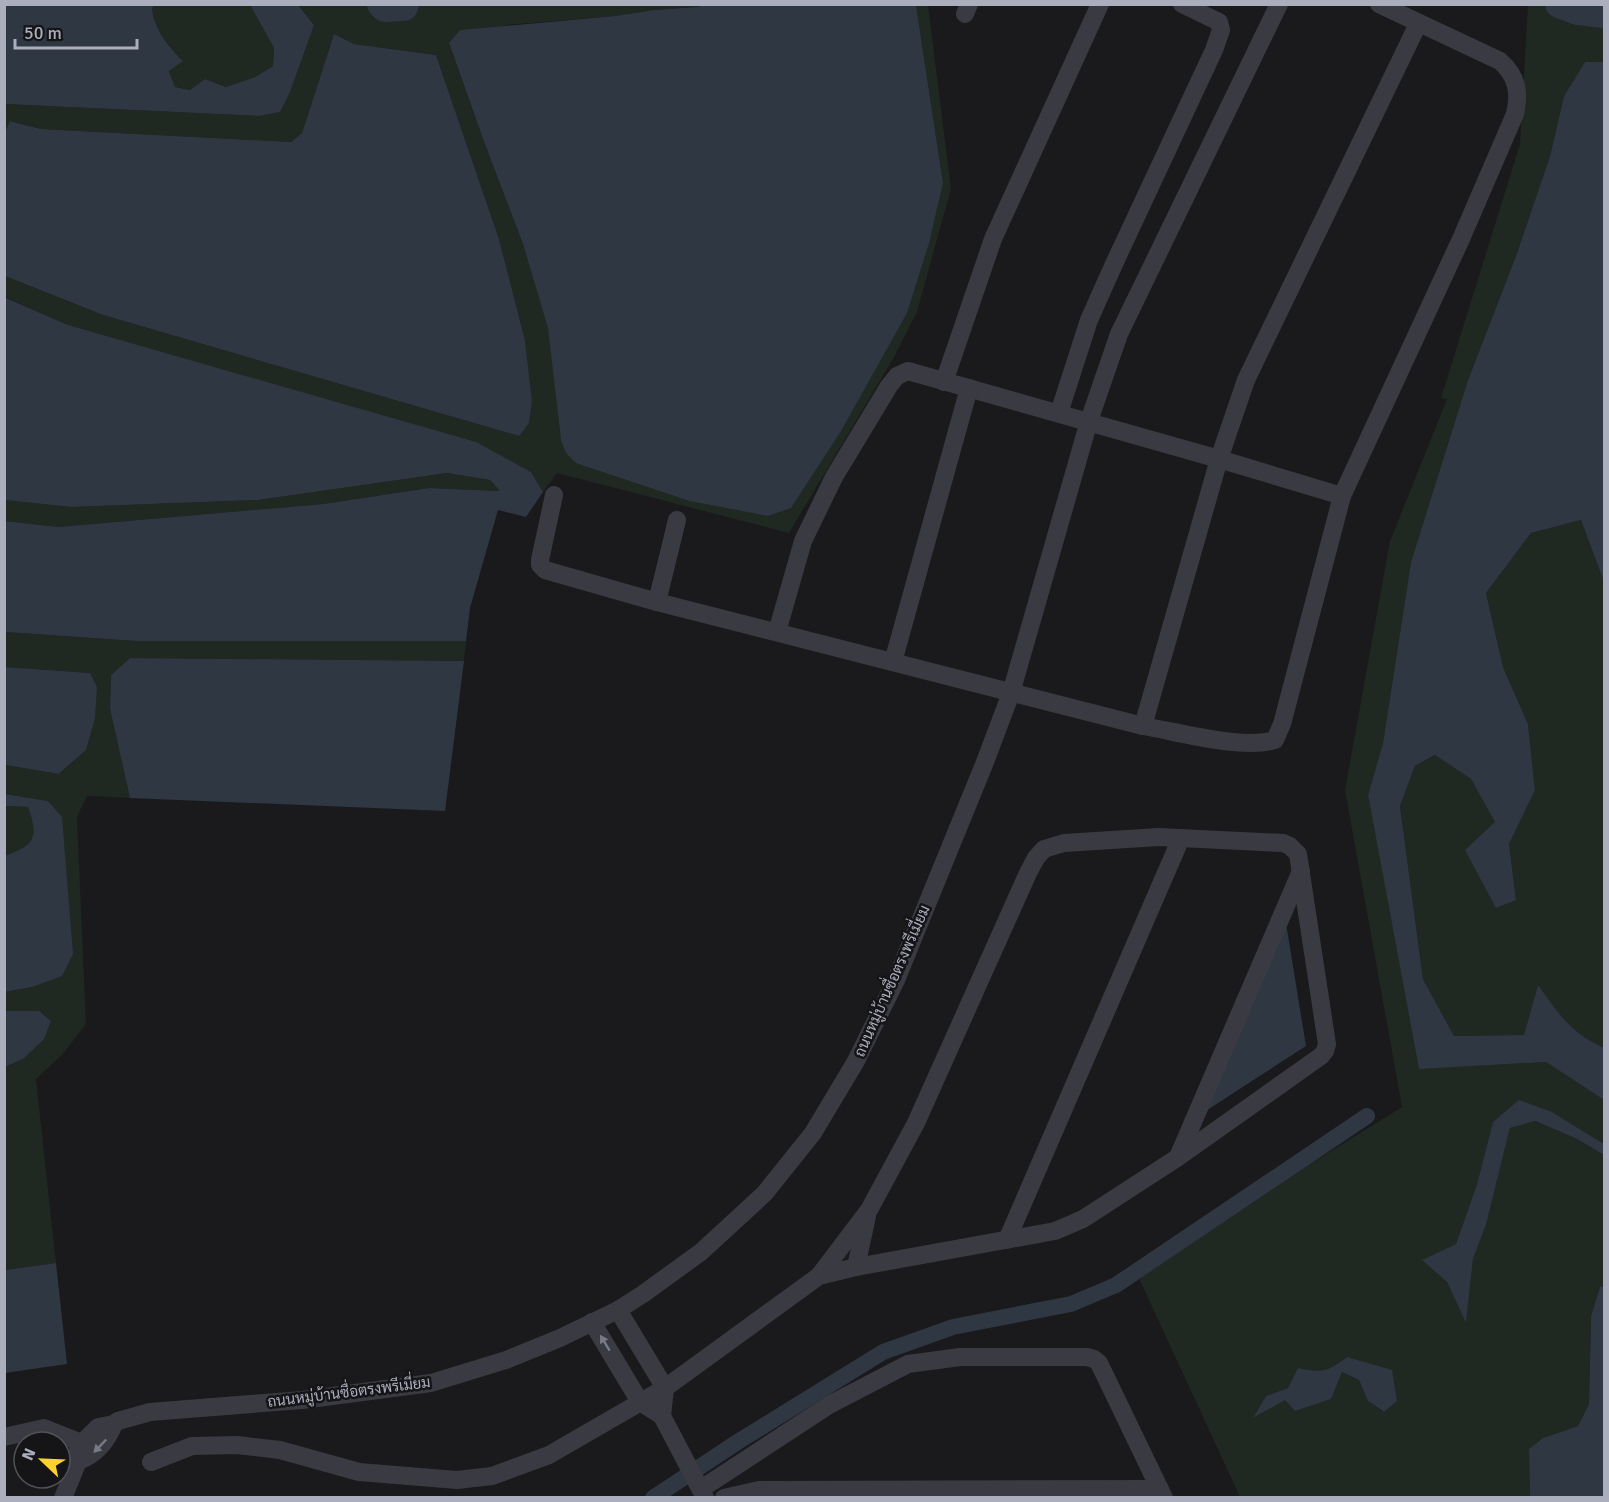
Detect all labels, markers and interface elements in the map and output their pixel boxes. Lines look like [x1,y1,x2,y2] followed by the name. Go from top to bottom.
[15,12,136,50] scale bar
[24,22,62,44] text: 50 m
[845,900,934,1060] street label: ถนนหมู่บ้านซื่อตรงพรีเมี่ยม
[599,1335,610,1351] one-way arrow
[266,1367,432,1412] street label: ถนนหมู่บ้านซื่อตรงพรีเมี่ยม
[12,1430,72,1490] north arrow
[93,1439,107,1454] one-way arrow
[18,1445,40,1464] text: N

